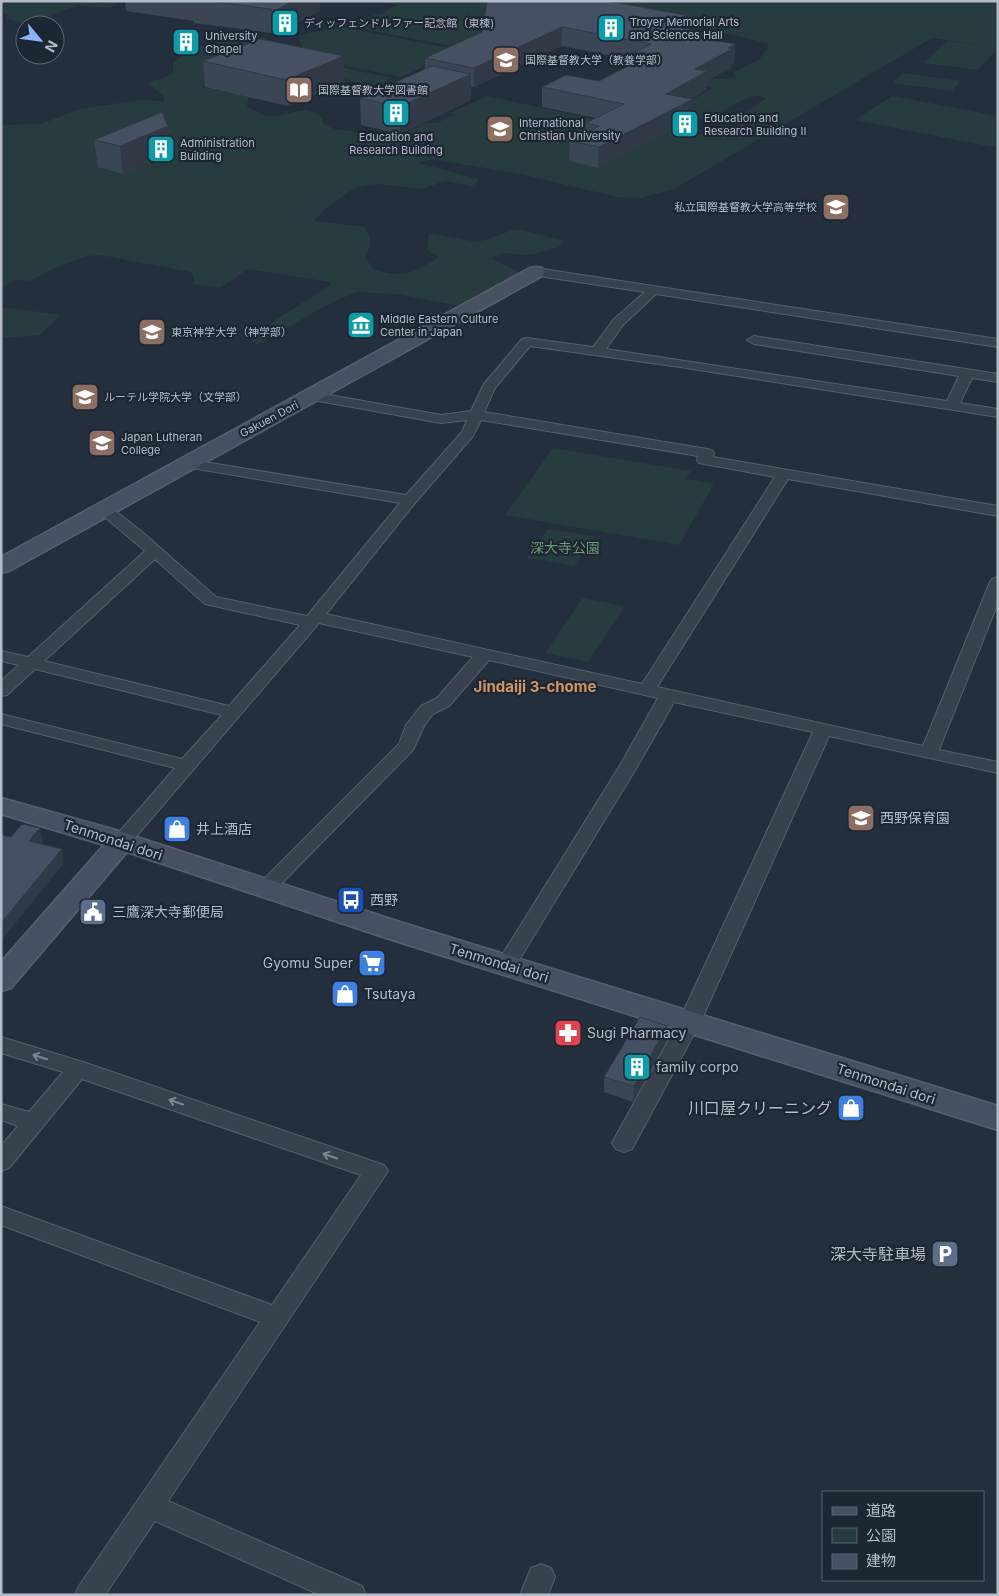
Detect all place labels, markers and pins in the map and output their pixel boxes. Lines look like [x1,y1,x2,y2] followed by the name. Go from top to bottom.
[270,8,300,38] building icon: ディッフェンドルファー記念館（東棟)
[596,13,626,43] building icon: Troyer Memorial Arts and Sciences Hall
[630,15,739,42] place label: Troyer Memorial Arts and Sciences Hall
[304,16,494,30] place label: ディッフェンドルファー記念館（東棟)
[171,27,201,57] building icon: University Chapel
[205,29,257,56] place label: University Chapel
[491,45,521,75] school or university icon: 国際基督教大学（教養学部）
[525,53,668,67] place label: 国際基督教大学（教養学部）
[284,75,314,105] library icon: 国際基督教大学図書館
[318,83,428,97] place label: 国際基督教大学図書館
[381,98,411,128] building icon: Education and Research Building
[670,109,700,139] building icon: Education and Research Building II
[704,111,806,138] place label: Education and Research Building II
[485,114,515,144] school or university icon: International Christian University
[519,116,621,143] place label: International Christian University
[349,130,443,157] place label: Education and Research Building
[146,134,176,164] building icon: Administration Building
[180,136,255,163] place label: Administration Building
[821,192,851,222] school or university icon: 私立国際基督教大学高等学校
[674,200,817,214] place label: 私立国際基督教大学高等学校
[346,310,376,340] museum icon: Middle Eastern Culture Center in Japan
[380,312,499,339] place label: Middle Eastern Culture Center in Japan
[137,317,167,347] school or university icon: 東京神学大学（神学部）
[171,325,292,339] place label: 東京神学大学（神学部）
[70,382,100,412] school or university icon: ルーテル学院大学（文学部）
[104,390,247,404] place label: ルーテル学院大学（文学部）
[87,428,117,458] school or university icon: Japan Lutheran College
[121,430,202,457] place label: Japan Lutheran College
[846,803,876,833] school or university icon: 西野保育園
[880,809,950,826] place label: 西野保育園
[162,814,192,844] shop icon: 井上酒店
[196,820,252,837] place label: 井上酒店
[336,885,366,915] bus stop icon: 西野
[370,891,398,908] place label: 西野
[78,897,108,927] public building icon: 三鷹深大寺郵便局
[112,903,224,920] place label: 三鷹深大寺郵便局
[357,948,387,978] supermarket icon: Gyomu Super
[263,954,353,971] place label: Gyomu Super
[330,979,360,1009] shop icon: Tsutaya
[364,985,416,1002] place label: Tsutaya
[553,1018,583,1048] pharmacy icon: Sugi Pharmacy
[587,1024,687,1041] place label: Sugi Pharmacy
[622,1052,652,1082] building icon: family corpo
[656,1058,739,1075] place label: family corpo
[836,1093,866,1123] shop icon: 川口屋クリーニング
[688,1098,832,1118] place label: 川口屋クリーニング
[930,1239,960,1269] parking icon: 深大寺駐車場
[830,1244,926,1264] place label: 深大寺駐車場

